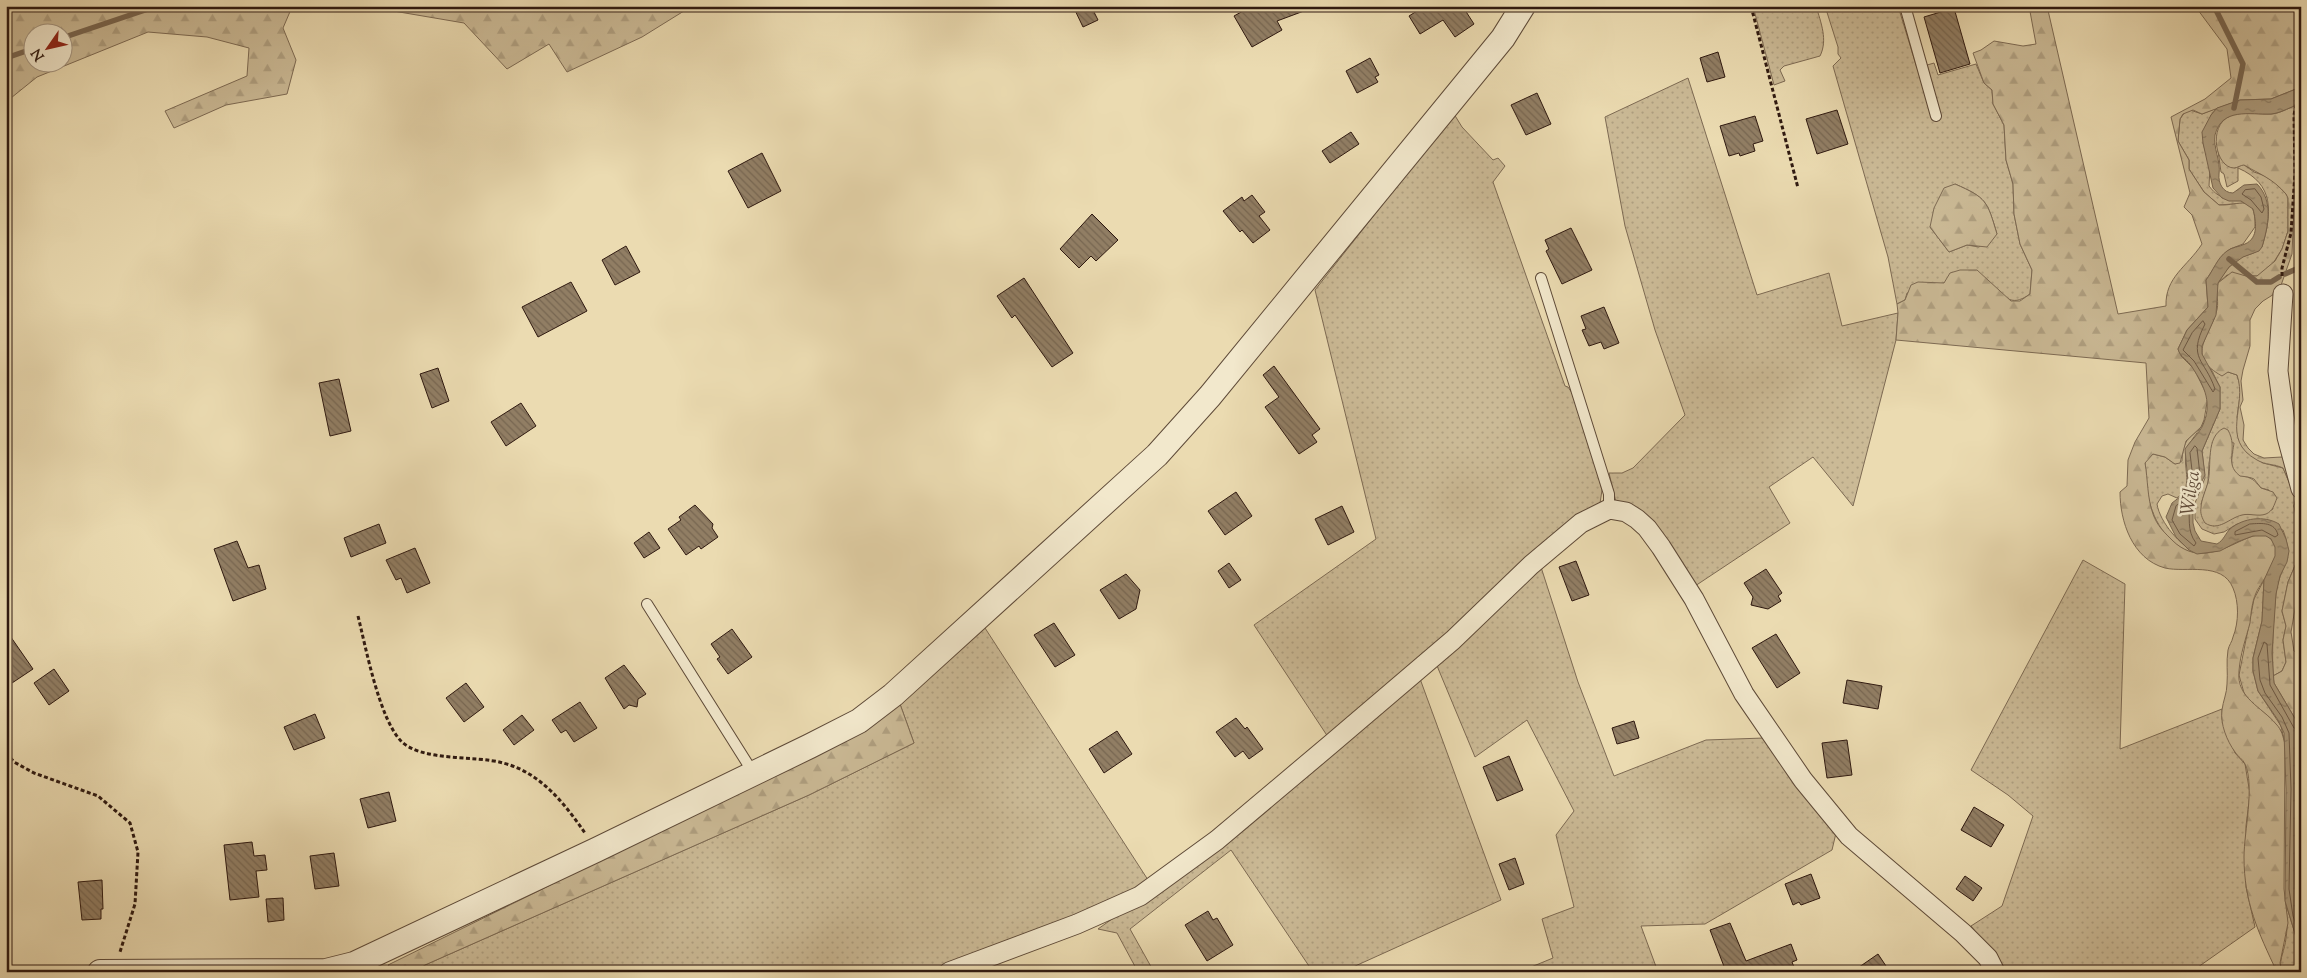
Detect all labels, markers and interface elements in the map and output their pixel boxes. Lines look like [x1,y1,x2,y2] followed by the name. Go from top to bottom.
[22,22,72,72] north arrow
[27,44,50,64] text: N
[2175,469,2208,518] water label: Wilga

